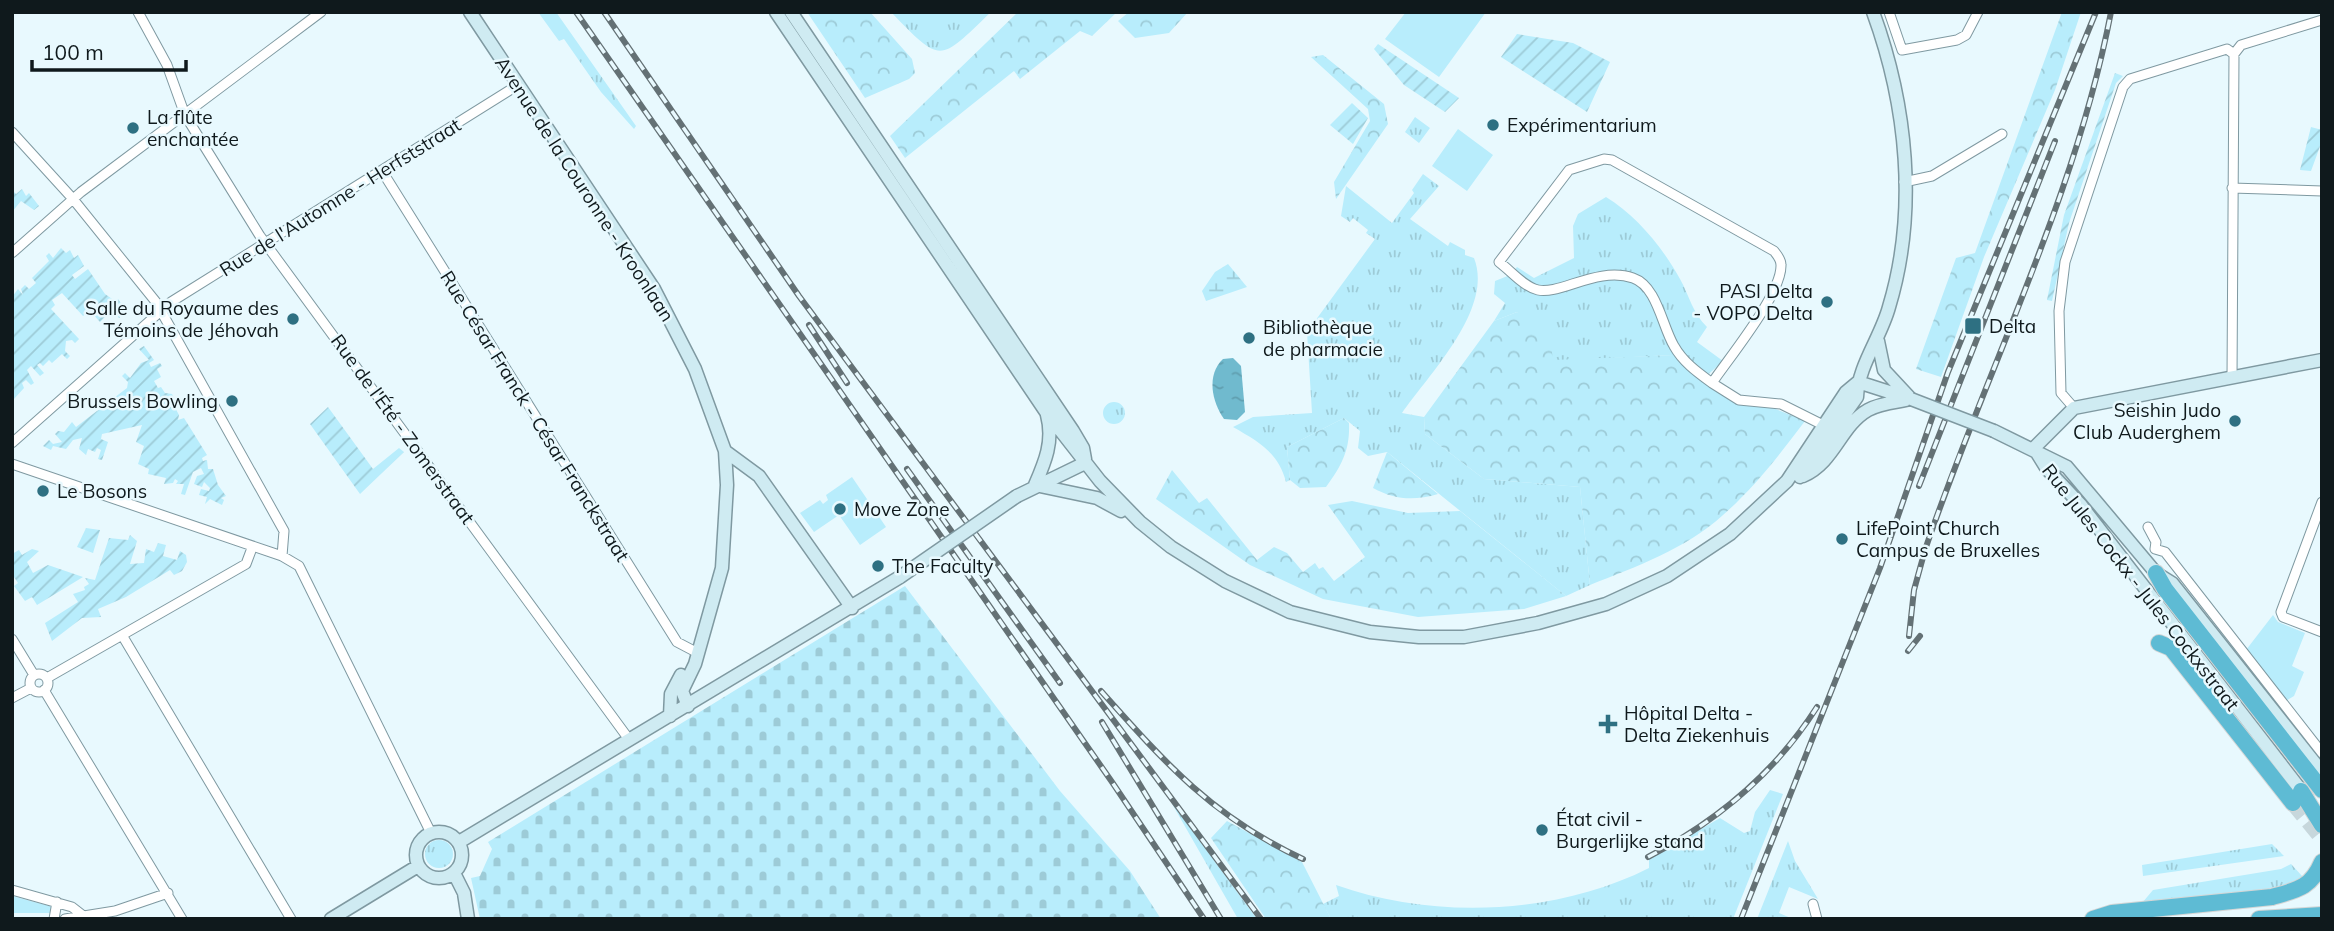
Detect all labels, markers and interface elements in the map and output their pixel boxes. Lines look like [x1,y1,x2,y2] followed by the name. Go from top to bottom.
[32,28,186,72] scale bar
[42,39,104,65] text: 100 m
[490,52,680,326] street label: Avenue de la Couronne - Kroonlaan
[147,105,239,151] place label: La flûte enchantée
[215,112,465,281] street label: Rue de l'Automne - Herfststraat
[1507,113,1657,137] place label: Expérimentarium
[1485,117,1501,133] marker: Expérimentarium
[125,120,141,136] marker: La flûte enchantée
[435,266,635,566] street label: Rue César Franck - César Franckstraat
[1693,279,1813,325] place label: PASI Delta - VOPO Delta
[1819,294,1835,310] marker: PASI Delta - VOPO Delta
[85,296,279,342] place label: Salle du Royaume des Témoins de Jéhovah
[285,311,301,327] marker: Salle du Royaume des Témoins de Jéhovah
[1989,314,2036,338] place label: Delta
[1263,315,1383,361] place label: Bibliothèque de pharmacie
[1963,316,1983,336] marker: Delta
[326,329,480,529] street label: Rue de l'Été - Zomerstraat
[1241,330,1257,346] marker: Bibliothèque de pharmacie
[67,389,218,413] place label: Brussels Bowling
[224,393,240,409] marker: Brussels Bowling
[2073,398,2221,444] place label: Seishin Judo Club Auderghem
[2227,413,2243,429] marker: Seishin Judo Club Auderghem
[2037,459,2245,716] street label: Rue Jules Cockx - Jules Cockxstraat
[57,479,147,503] place label: Le Bosons
[35,483,51,499] marker: Le Bosons
[854,497,950,521] place label: Move Zone
[832,501,848,517] marker: Move Zone
[1856,516,2040,562] place label: LifePoint Church Campus de Bruxelles
[1834,531,1850,547] marker: LifePoint Church Campus de Bruxelles
[892,554,993,578] place label: The Faculty
[870,558,886,574] marker: The Faculty
[1624,701,1769,747] place label: Hôpital Delta - Delta Ziekenhuis
[1598,714,1618,734] marker: Hôpital Delta - Delta Ziekenhuis
[1556,807,1704,853] place label: État civil - Burgerlijke stand
[1534,822,1550,838] marker: État civil - Burgerlijke stand

